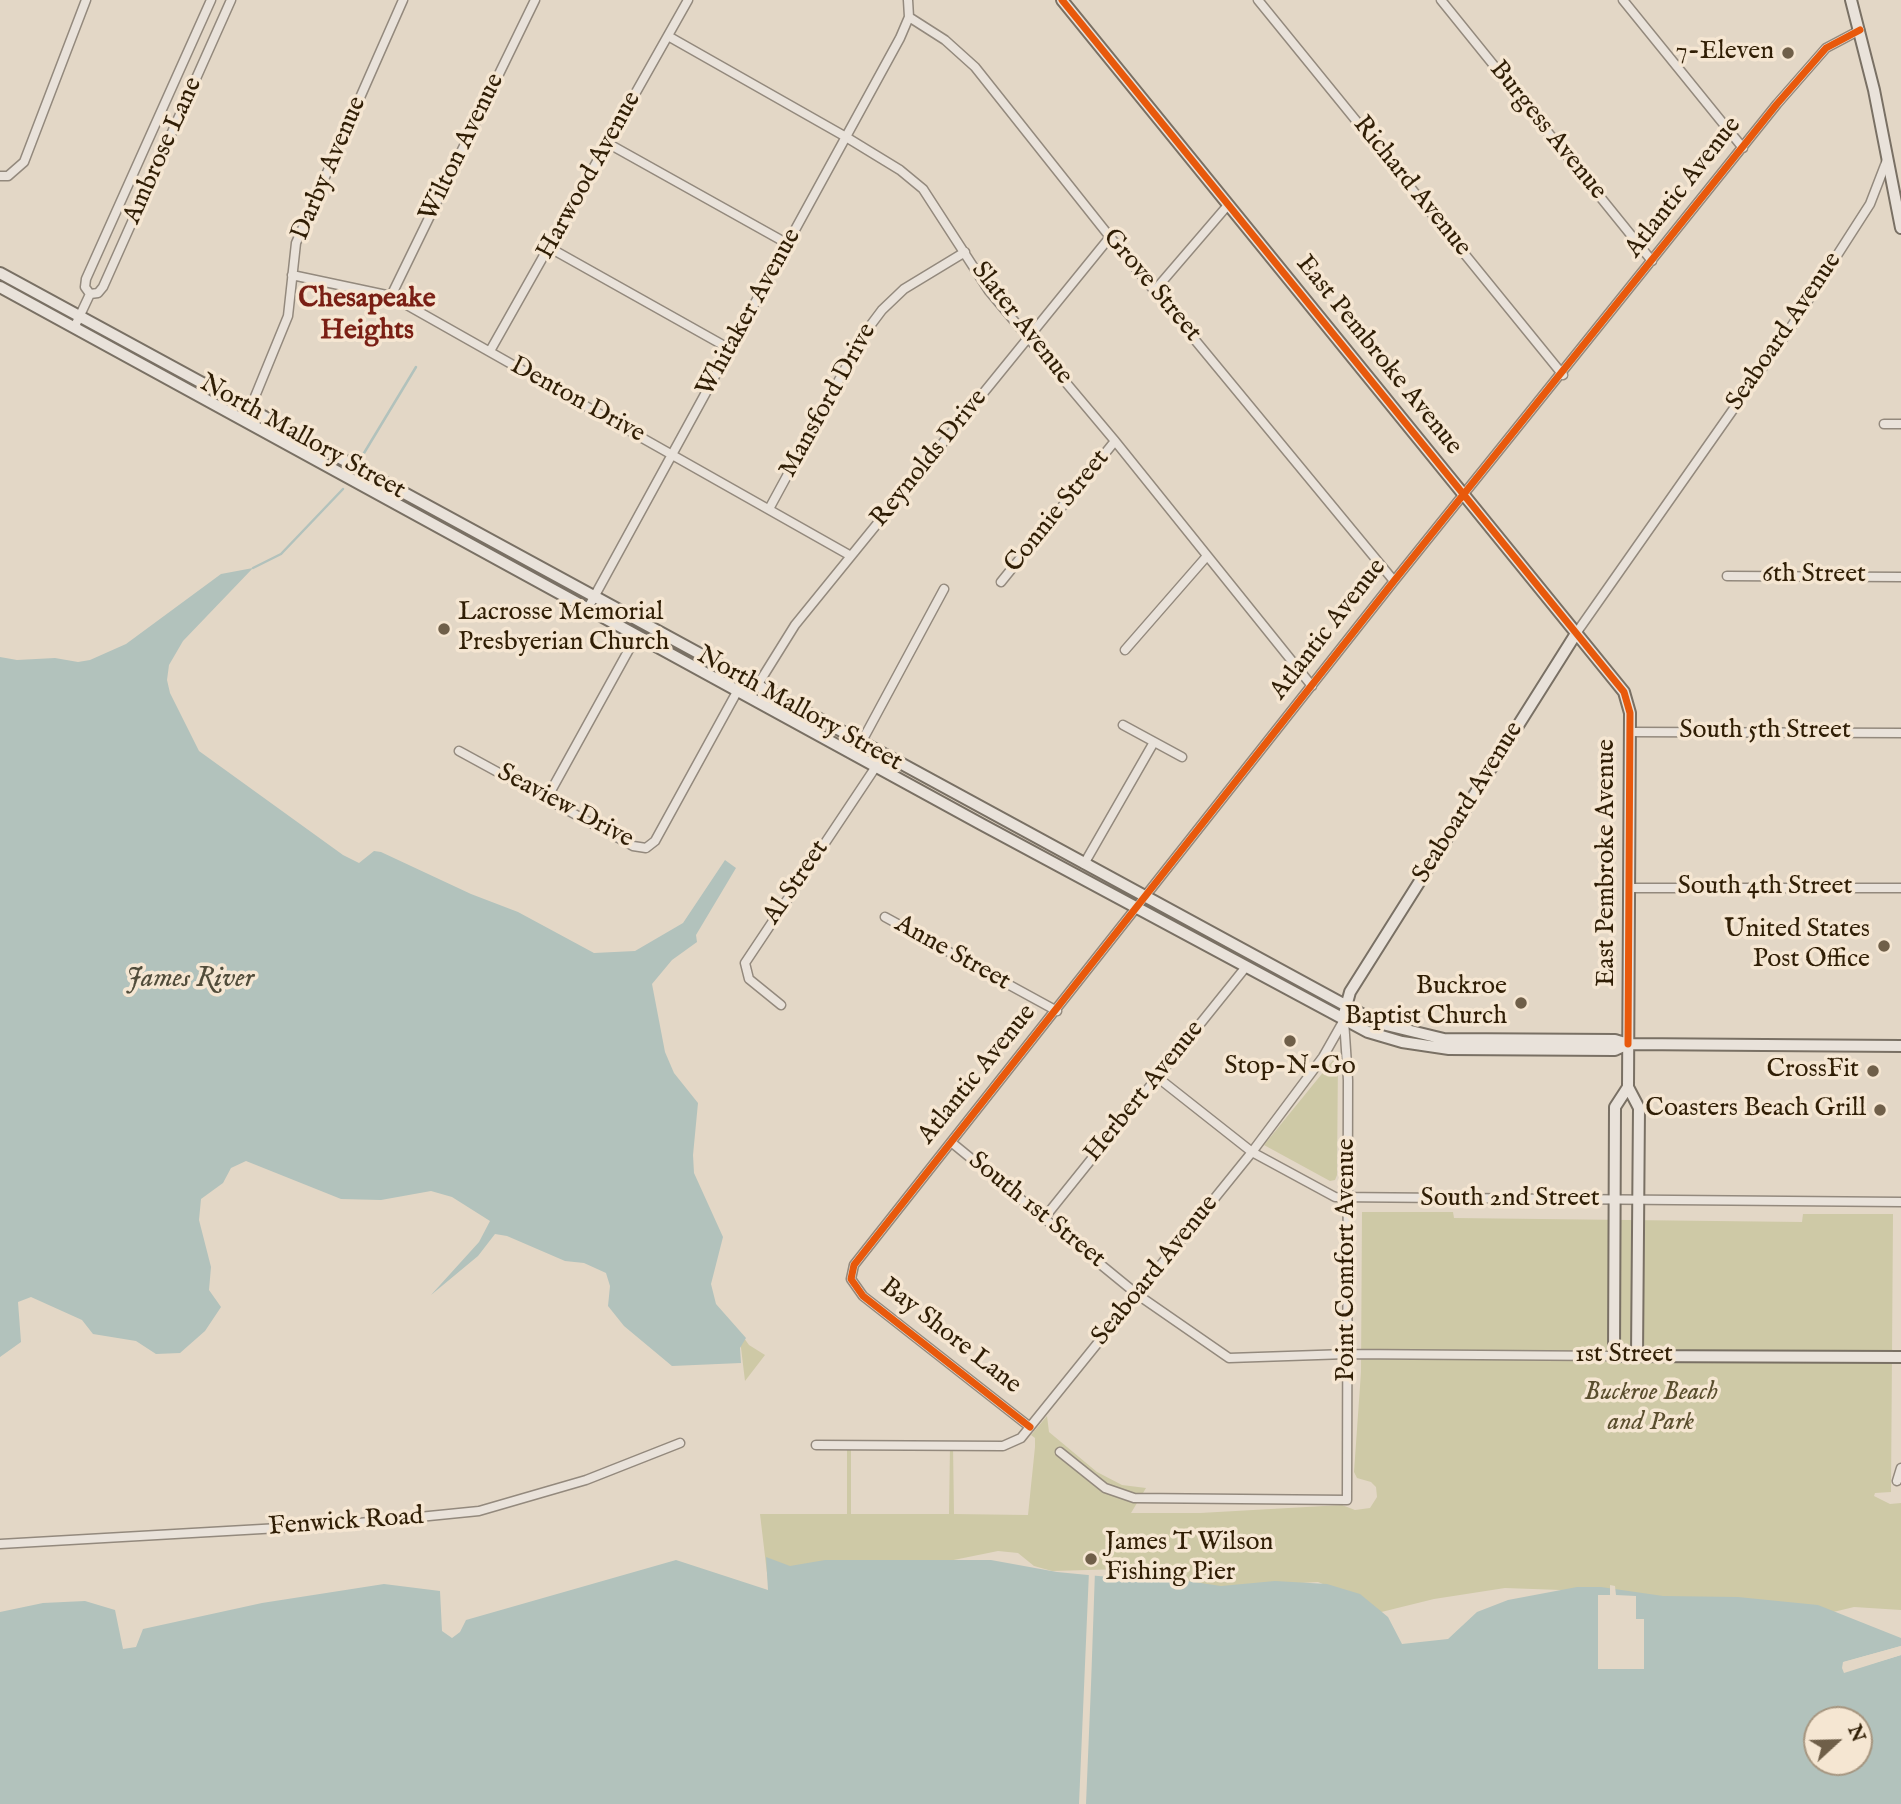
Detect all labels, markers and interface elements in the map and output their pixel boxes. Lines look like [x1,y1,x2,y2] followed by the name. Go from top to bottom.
[1676,37,1774,69] place label: 7-Eleven
[1780,45,1796,61] marker: 7-Eleven
[1481,55,1613,207] street label: Burgess Avenue
[414,69,512,227] street label: Wilton Avenue
[118,73,210,229] street label: Ambrose Lane
[531,87,649,265] street label: Harwood Avenue
[286,92,374,246] street label: Darby Avenue
[1345,111,1477,263] street label: Richard Avenue
[1619,111,1749,265] street label: Atlantic Avenue
[1095,223,1207,349] street label: Grove Street
[691,224,809,402] street label: Whitaker Avenue
[1721,247,1849,417] street label: Seaboard Avenue
[1288,250,1468,462] street label: East Pembroke Avenue
[963,256,1079,392] street label: Slater Avenue
[298,283,436,349] district label: Chesapeake Heights
[774,318,884,484] street label: Mansford Drive
[504,351,650,451] street label: Denton Drive
[194,369,410,507] street label: North Mallory Street
[865,384,995,534] street label: Reynolds Drive
[999,444,1117,580] street label: Connie Street
[1264,553,1394,707] street label: Atlantic Avenue
[1762,560,1866,592] street label: 6th Street
[458,598,669,660] place label: Lacrosse Memorial Presbyerian Church
[436,621,452,637] marker: Lacrosse Memorial Presbyerian Church
[691,641,907,779] street label: North Mallory Street
[1679,716,1851,748] street label: South 5th Street
[1407,717,1531,889] street label: Seaboard Avenue
[1592,739,1624,987] street label: East Pembroke Avenue
[492,758,638,856] street label: Seaview Drive
[758,835,836,931] street label: Al Street
[1678,872,1852,904] street label: South 4th Street
[889,909,1015,999] street label: Anne Street
[1724,915,1870,976] place label: United States Post Office
[1876,938,1892,954] marker: United States Post Office
[126,963,254,997] water label: James River
[1345,972,1507,1034] place label: Buckroe Baptist Church
[1513,995,1529,1011] marker: Buckroe Baptist Church
[912,999,1044,1151] street label: Atlantic Avenue
[1078,1015,1212,1169] street label: Herbert Avenue
[1282,1033,1298,1049] marker: Stop-N-Go
[1224,1052,1356,1084] place label: Stop-N-Go
[1767,1055,1859,1087] place label: CrossFit
[1865,1063,1881,1079] marker: CrossFit
[1645,1094,1866,1126] place label: Coasters Beach Grill
[1872,1102,1888,1118] marker: Coasters Beach Grill
[1332,1138,1364,1382] street label: Point Comfort Avenue
[961,1146,1111,1276] street label: South 1st Street
[1420,1184,1600,1216] street label: South 2nd Street
[1086,1190,1226,1352] street label: Seaboard Avenue
[873,1272,1027,1402] street label: Bay Shore Lane
[1575,1340,1673,1372] street label: 1st Street
[1584,1378,1718,1440] park label: Buckroe Beach and Park
[267,1502,425,1544] street label: Fenwick Road
[1105,1528,1273,1590] place label: James T Wilson Fishing Pier
[1083,1551,1099,1567] marker: James T Wilson Fishing Pier
[1803,1706,1873,1776] north arrow
[1841,1722,1870,1746] text: N

